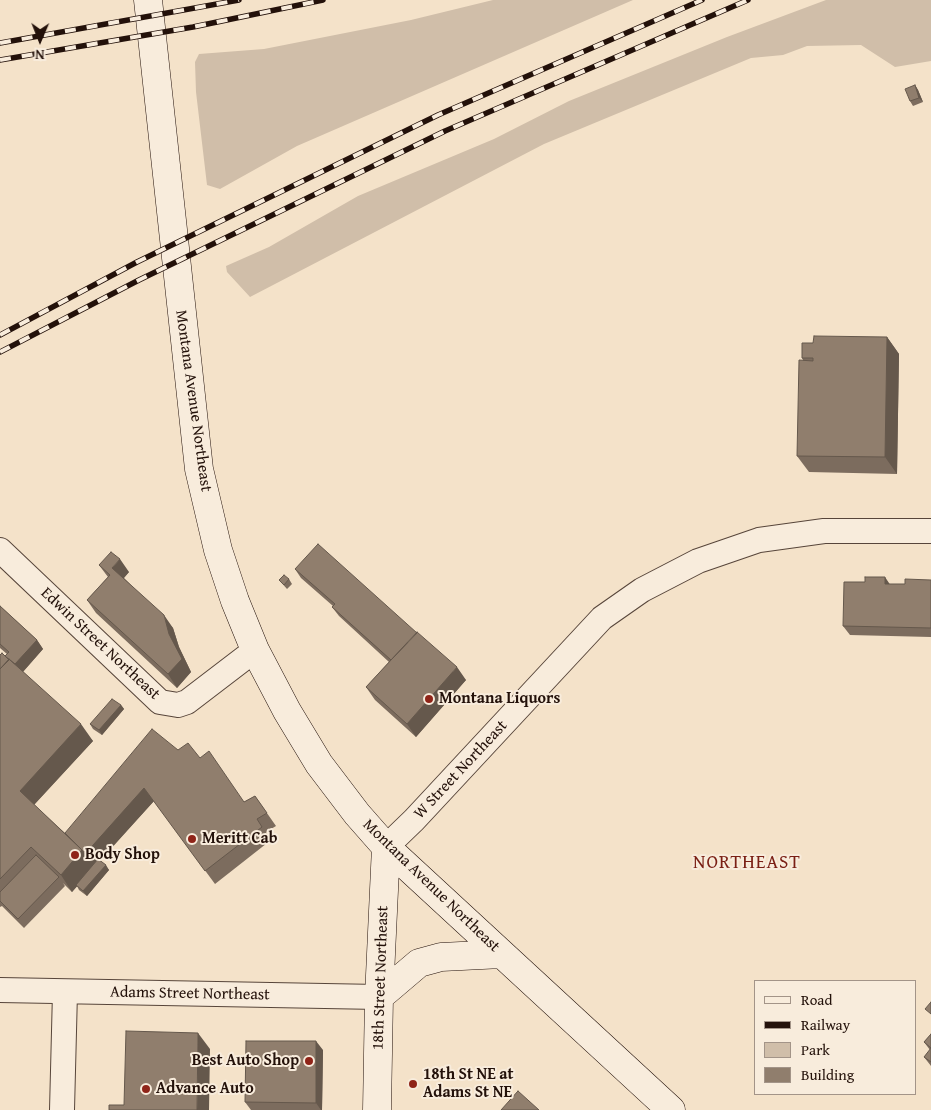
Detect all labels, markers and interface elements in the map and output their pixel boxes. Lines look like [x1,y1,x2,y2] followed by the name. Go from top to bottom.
[15,15,65,65] north arrow
[35,45,45,65] text: N
[171,309,215,493] street label: Montana Avenue Northeast
[36,584,164,704] street label: Edwin Street Northeast
[439,689,560,709] place label: Montana Liquors
[423,693,435,705] marker: Montana Liquors
[410,717,512,823] street label: W Street Northeast
[358,815,504,957] street label: Montana Avenue Northeast
[202,829,278,849] place label: Meritt Cab
[186,833,198,845] marker: Meritt Cab
[85,845,160,865] place label: Body Shop
[69,849,81,861] marker: Body Shop
[692,852,802,874] district label: NORTHEAST
[369,905,393,1051] street label: 18th Street Northeast
[754,980,916,1095] legend
[110,983,270,1005] street label: Adams Street Northeast
[801,989,832,1010] text: Road
[801,1014,850,1035] text: Railway
[801,1039,830,1060] text: Park
[192,1051,299,1071] place label: Best Auto Shop
[303,1055,315,1067] marker: Best Auto Shop
[801,1064,854,1085] text: Building
[423,1065,514,1103] place label: 18th St NE at Adams St NE
[407,1078,419,1090] marker: 18th St NE at Adams St NE
[156,1079,254,1099] place label: Advance Auto
[140,1083,152,1095] marker: Advance Auto

